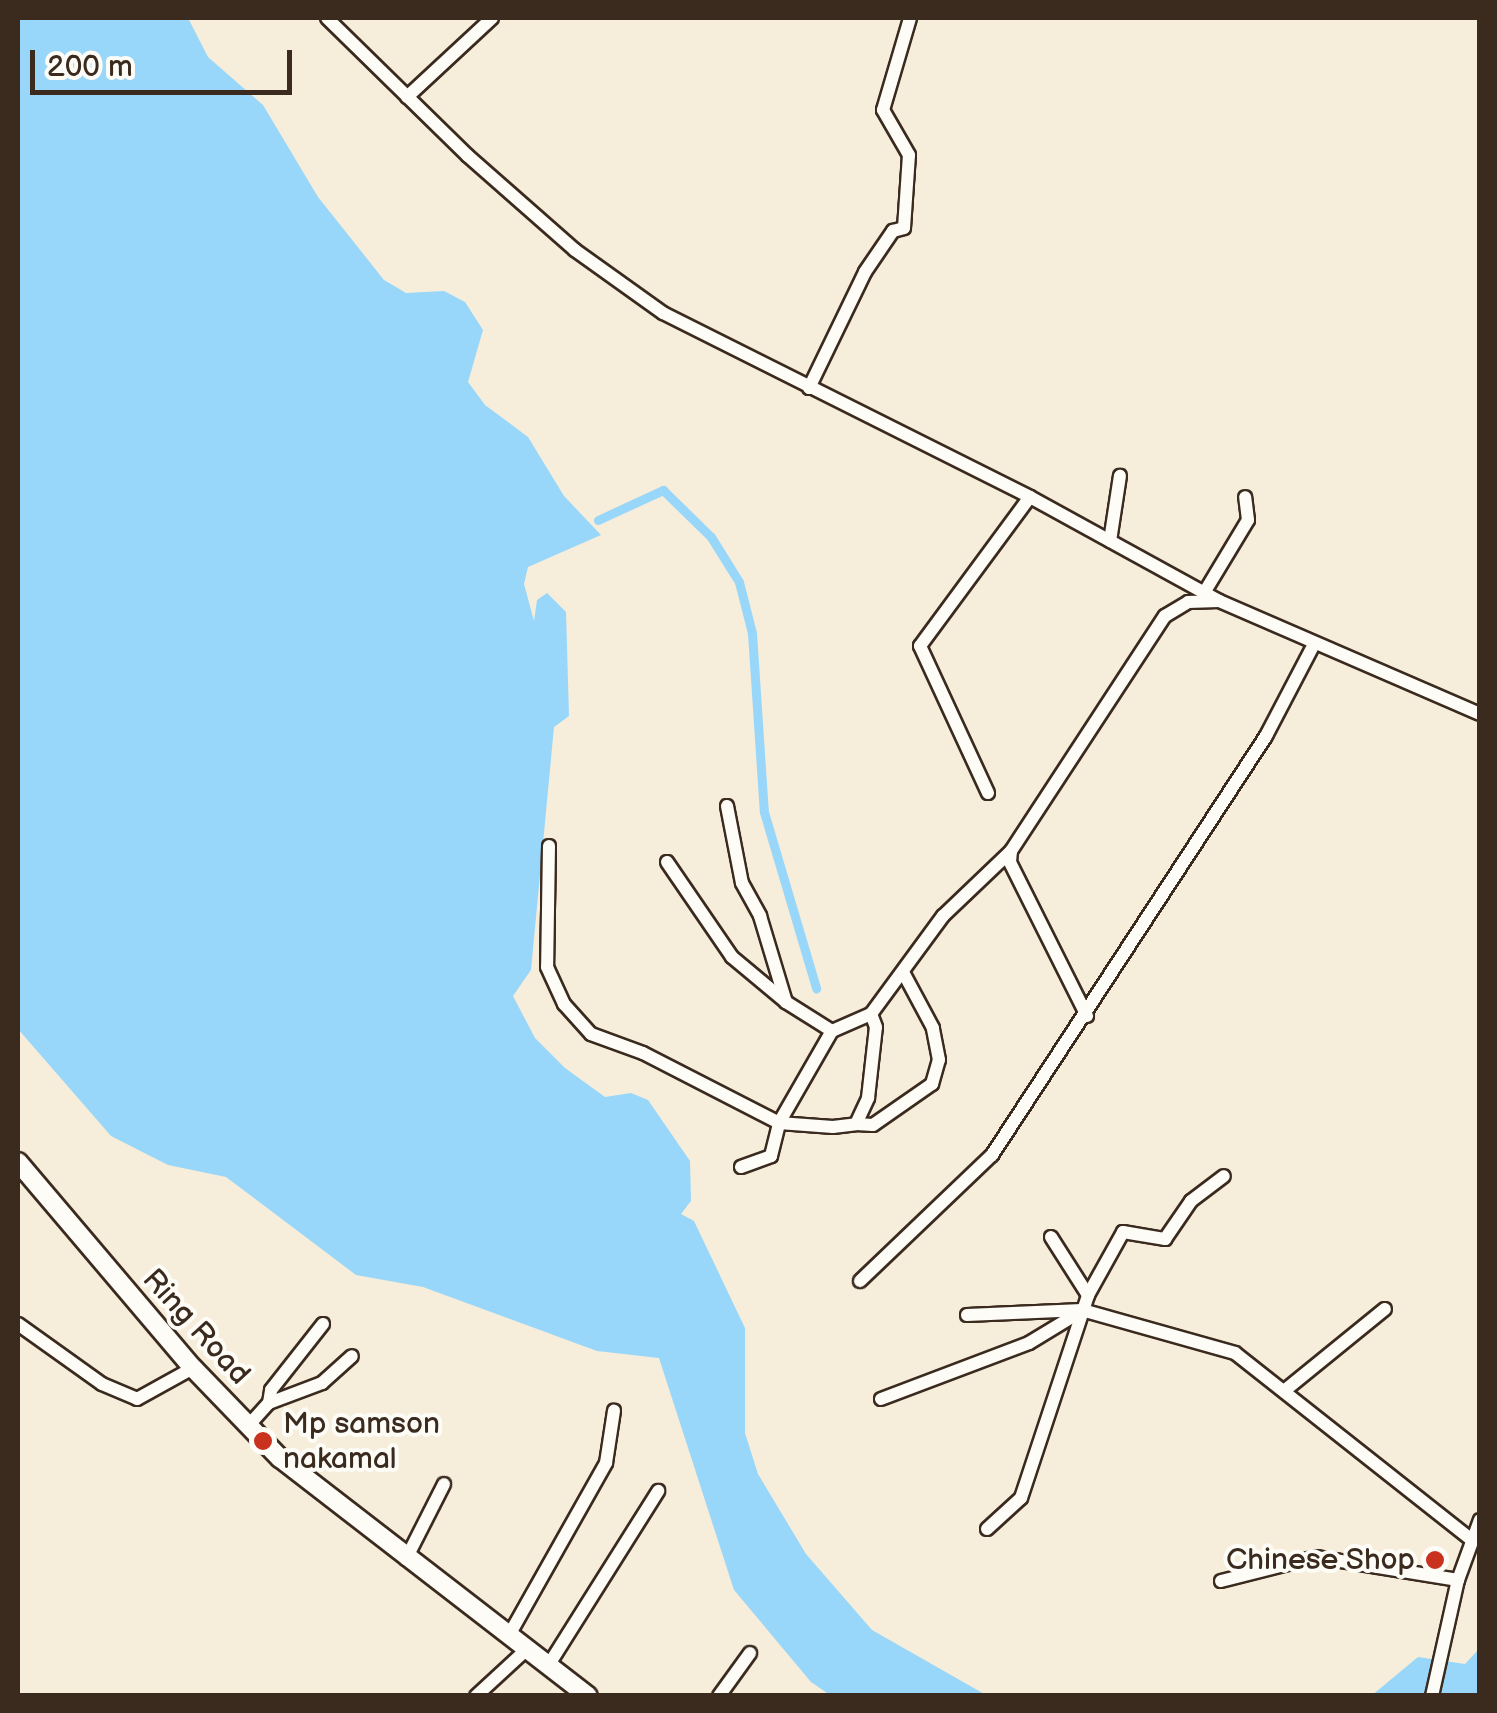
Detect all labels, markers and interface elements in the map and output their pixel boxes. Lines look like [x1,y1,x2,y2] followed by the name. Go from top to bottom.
[35,30,298,92] scale bar
[47,49,133,85] text: 200 m
[135,1262,257,1392] street label: Ring Road
[283,1406,440,1476] place label: Mp samson nakamal
[252,1430,274,1452] marker: Mp samson nakamal
[1225,1542,1415,1578] place label: Chinese Shop
[1424,1549,1446,1571] marker: Chinese Shop

